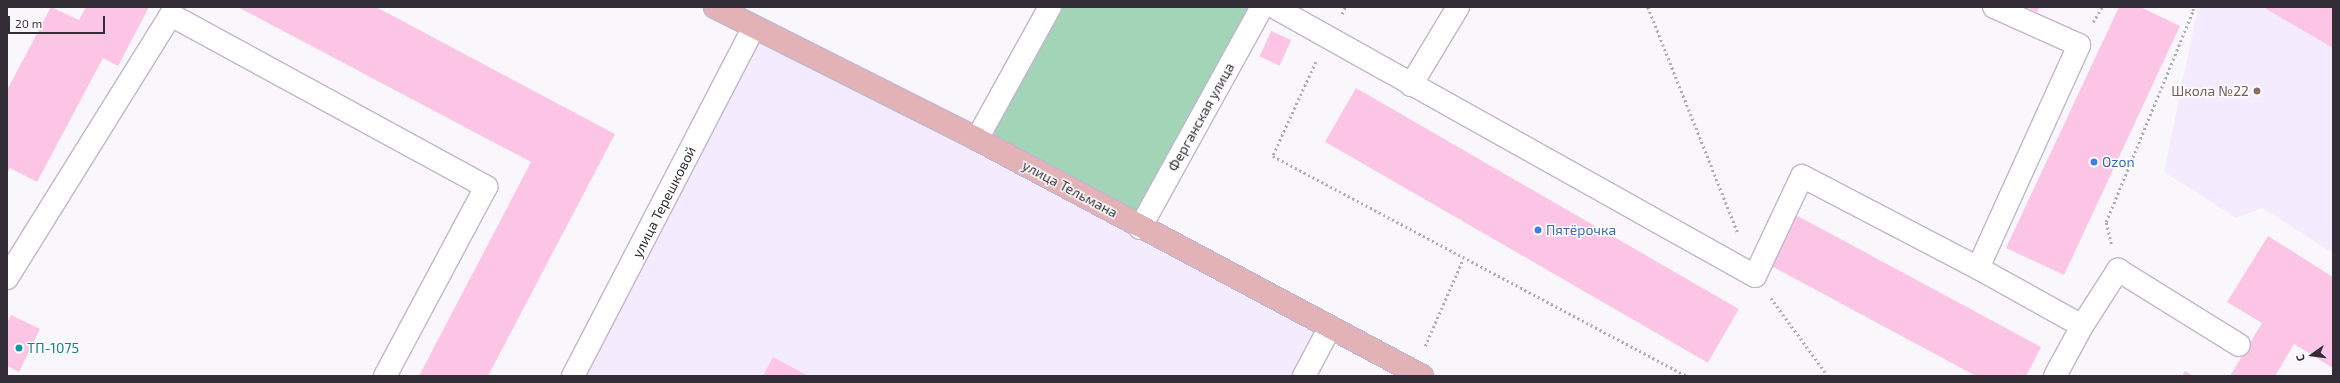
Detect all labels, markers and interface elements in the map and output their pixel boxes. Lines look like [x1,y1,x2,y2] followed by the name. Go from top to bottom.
[10,8,107,34] scale bar
[15,16,42,30] text: 20 m
[1164,60,1238,174] street label: Ферганская улица
[2171,83,2249,99] place label: Школа №22
[2252,86,2262,96] marker: Школа №22
[629,143,699,261] street label: улица Терешковой
[2102,154,2135,170] place label: Ozon
[1019,157,1121,221] street label: улица Тельмана
[2089,157,2099,167] marker: Ozon
[1546,222,1616,238] place label: Пятёрочка
[1533,225,1543,235] marker: Пятёрочка
[2292,335,2332,375] north arrow
[27,340,79,356] place label: ТП-1075
[14,343,24,353] marker: ТП-1075
[2293,353,2307,363] text: С

